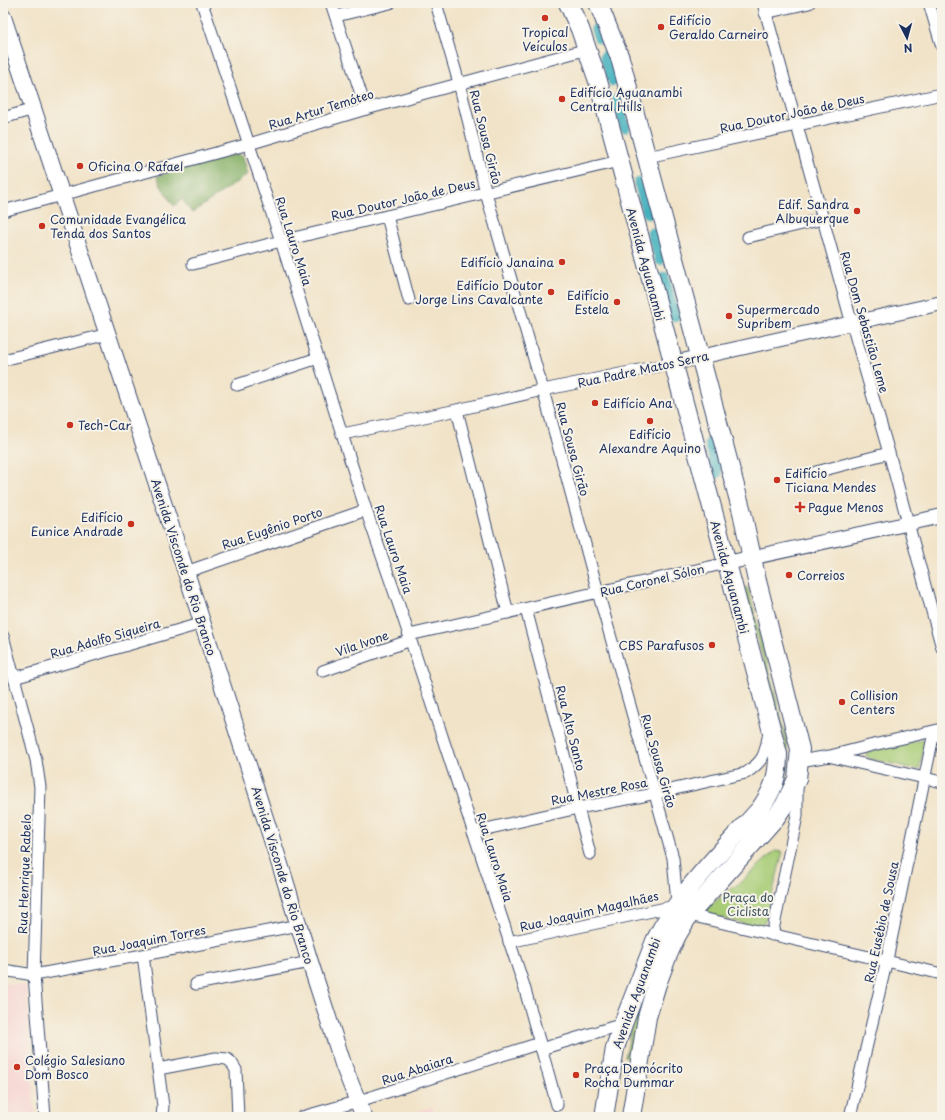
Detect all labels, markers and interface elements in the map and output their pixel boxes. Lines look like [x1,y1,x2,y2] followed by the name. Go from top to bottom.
[669,11,769,43] place label: Edifício Geraldo Carneiro
[540,13,550,23] marker: Tropical Veículos
[887,18,927,58] north arrow
[656,22,666,32] marker: Edifício Geraldo Carneiro
[521,23,569,55] place label: Tropical Veículos
[903,40,913,57] text: N
[570,83,683,115] place label: Edifício Aguanambi Central Hills
[266,84,376,134] street label: Rua Artur Temóteo
[466,88,507,186] street label: Rua Sousa Girão
[718,89,867,137] street label: Rua Doutor João de Deus
[557,94,567,104] marker: Edifício Aguanambi Central Hills
[88,157,183,175] place label: Oficina O Rafael
[75,161,85,171] marker: Oficina O Rafael
[329,174,477,224] street label: Rua Doutor João de Deus
[271,194,317,289] street label: Rua Lauro Maia
[776,195,849,227] place label: Edif. Sandra Albuquerque
[622,205,670,323] street label: Avenida Aguanambi
[852,206,862,216] marker: Edif. Sandra Albuquerque
[50,210,187,242] place label: Comunidade Evangélica Tenda dos Santos
[37,221,47,231] marker: Comunidade Evangélica Tenda dos Santos
[836,249,894,395] street label: Rua Dom Sebastião Leme
[461,253,554,271] place label: Edifício Janaina
[557,257,567,267] marker: Edifício Janaina
[415,276,543,308] place label: Edifício Doutor Jorge Lins Cavalcante
[567,286,610,318] place label: Edifício Estela
[546,287,556,297] marker: Edifício Doutor Jorge Lins Cavalcante
[612,297,622,307] marker: Edifício Estela
[737,300,820,332] place label: Supermercado Supribem
[724,311,734,321] marker: Supermercado Supribem
[576,346,711,392] street label: Rua Padre Matos Serra
[603,394,673,412] place label: Edifício Ana
[590,398,600,408] marker: Edifício Ana
[552,400,594,498] street label: Rua Sousa Girão
[78,416,131,434] place label: Tech-Car
[645,416,655,426] marker: Edifício Alexandre Aquino
[65,420,75,430] marker: Tech-Car
[599,425,701,457] place label: Edifício Alexandre Aquino
[785,464,877,496] place label: Edifício Ticiana Mendes
[772,475,782,485] marker: Edifício Ticiana Mendes
[147,476,221,658] street label: Avenida Visconde do Rio Branco
[808,498,884,516] place label: Pague Menos
[219,502,325,554] street label: Rua Eugênio Porto
[370,502,418,597] street label: Rua Lauro Maia
[795,502,805,512] marker: Pague Menos
[31,508,123,540] place label: Edifício Eunice Andrade
[706,518,754,636] street label: Avenida Aguanambi
[126,519,136,529] marker: Edifício Eunice Andrade
[598,559,706,601] street label: Rua Coronel Sólon
[797,566,845,584] place label: Correios
[784,570,794,580] marker: Correios
[48,614,163,662] street label: Rua Adolfo Siqueira
[333,625,391,660] street label: Vila Ivone
[619,636,704,654] place label: CBS Parafusos
[707,640,717,650] marker: CBS Parafusos
[552,683,590,773] street label: Rua Alto Santo
[850,686,898,718] place label: Collision Centers
[837,697,847,707] marker: Collision Centers
[637,712,681,810] street label: Rua Sousa Girão
[549,773,649,809] street label: Rua Mestre Rosa
[247,784,319,967] street label: Avenida Visconde do Rio Branco
[472,810,518,905] street label: Rua Lauro Maia
[13,813,35,934] street label: Rua Henrique Rabelo
[859,859,903,984] street label: Rua Eusébio de Sousa
[518,886,661,936] street label: Rua Joaquim Magalhães
[722,888,774,920] park label: Praça do Ciclista
[91,920,208,960] street label: Rua Joaquim Torres
[608,935,664,1051] street label: Avenida Aguanambi
[379,1049,455,1089] street label: Rua Abaiara
[25,1051,125,1083] place label: Colégio Salesiano Dom Bosco
[584,1059,683,1091] place label: Praça Demócrito Rocha Dummar
[12,1062,22,1072] marker: Colégio Salesiano Dom Bosco
[571,1070,581,1080] marker: Praça Demócrito Rocha Dummar

